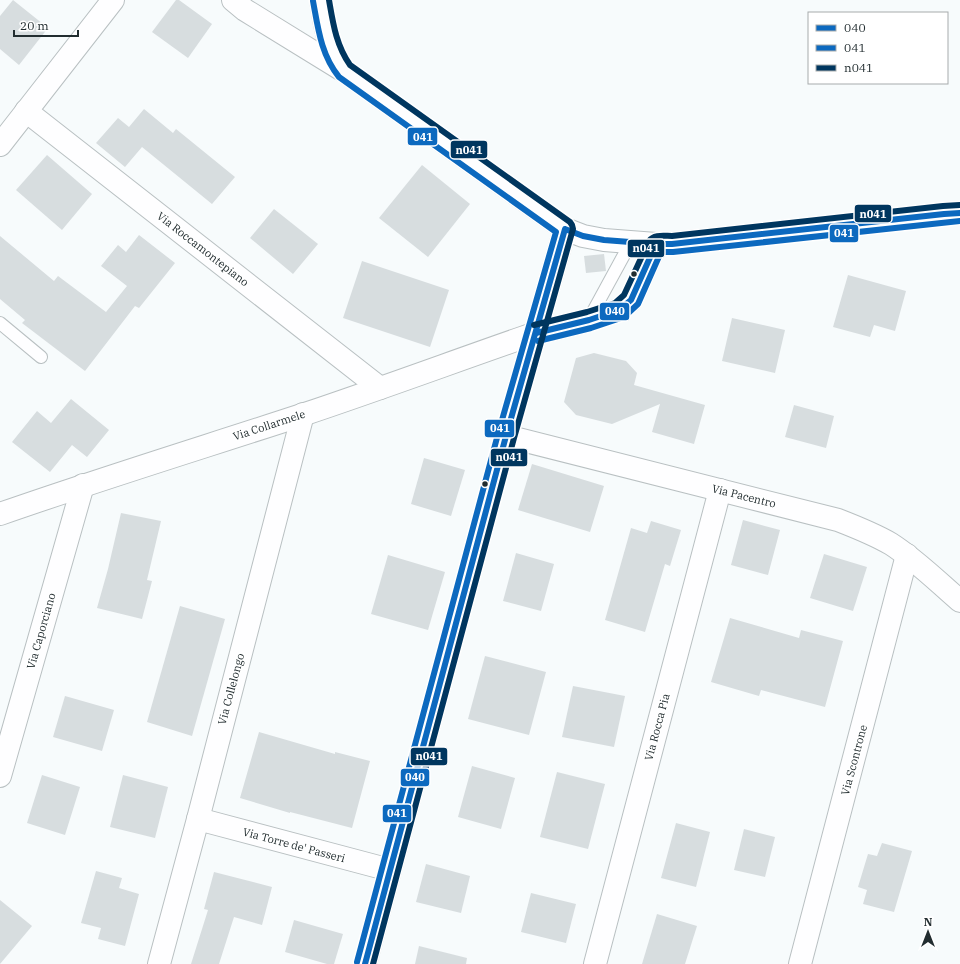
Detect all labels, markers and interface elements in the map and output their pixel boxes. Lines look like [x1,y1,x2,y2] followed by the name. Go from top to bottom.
[14,12,78,38] scale bar
[808,12,948,84] legend
[20,18,49,33] text: 20 m
[844,20,866,35] text: 040
[844,40,866,55] text: 041
[844,60,873,75] text: n041
[407,127,438,146] line badge: 041
[413,130,433,144] text: 041
[450,140,488,159] line badge: n041
[455,143,483,157] text: n041
[854,204,892,223] line badge: n041
[859,207,887,221] text: n041
[154,209,252,289] street label: Via Roccamontepiano
[829,224,859,243] line badge: 041
[834,226,854,240] text: 041
[627,239,665,258] line badge: n041
[632,241,660,255] text: n041
[629,269,639,279] unlabelled marker
[599,302,630,321] line badge: 040
[605,304,625,318] text: 040
[231,407,307,443] street label: Via Collarmele
[484,419,515,438] line badge: 041
[490,421,510,435] text: 041
[490,448,528,467] line badge: n041
[495,450,523,464] text: n041
[480,479,490,489] unlabelled marker
[711,481,777,511] street label: Via Pacentro
[23,591,59,671] street label: Via Caporciano
[215,652,247,726] street label: Via Collelongo
[641,692,673,762] street label: Via Rocca Pia
[838,723,870,797] street label: Via Scontrone
[410,747,448,766] line badge: n041
[415,749,443,763] text: n041
[400,768,430,787] line badge: 040
[405,770,425,784] text: 040
[382,804,412,823] line badge: 041
[387,806,407,820] text: 041
[241,825,347,866] street label: Via Torre de' Passeri
[908,912,948,952] north arrow
[924,915,933,929] text: N

